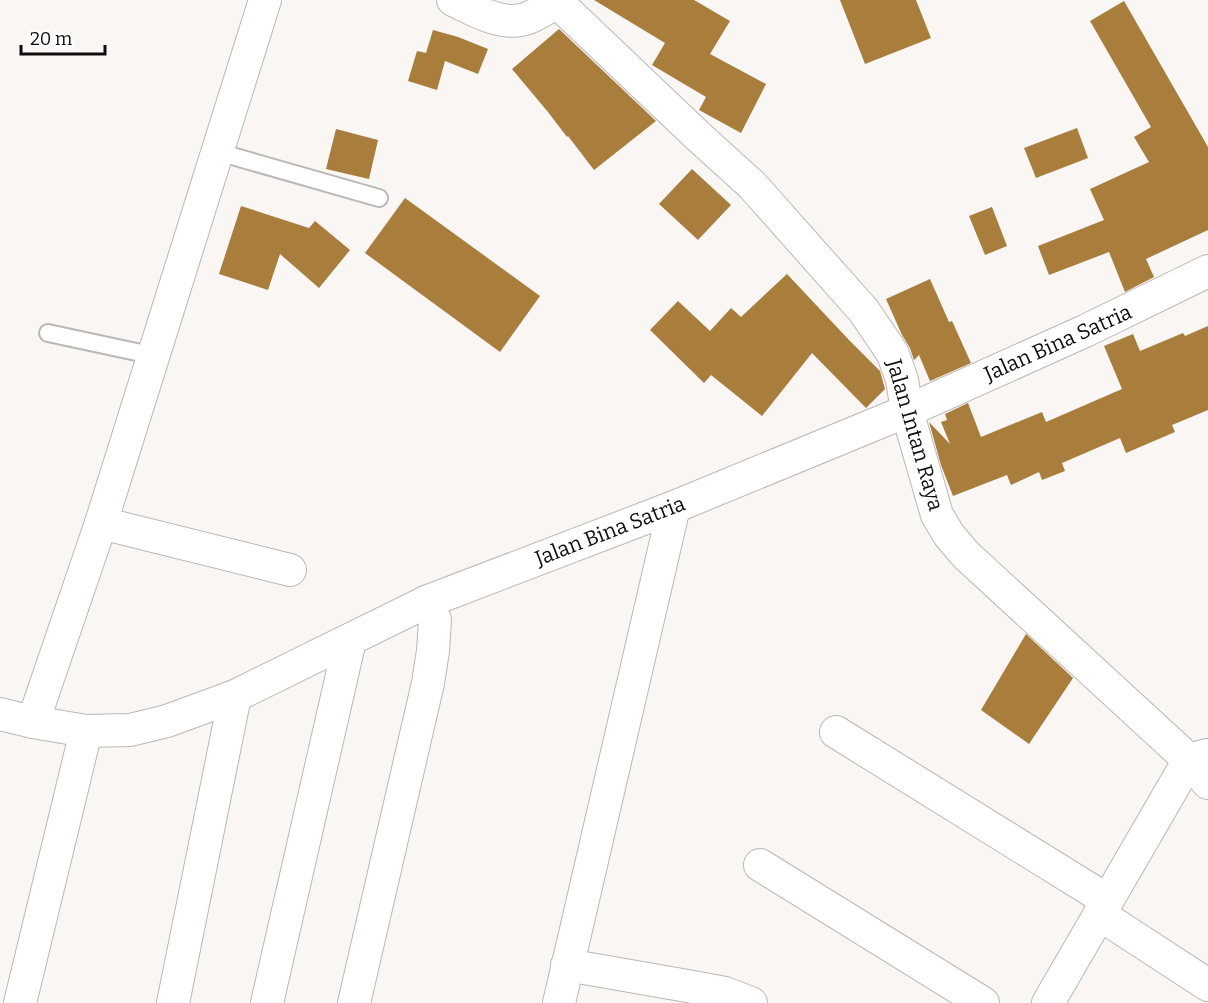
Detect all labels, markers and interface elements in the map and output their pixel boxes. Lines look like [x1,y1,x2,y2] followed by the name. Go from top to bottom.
[21,18,105,56] scale bar
[30,28,72,50] text: 20 m
[979,299,1136,388] street label: Jalan Bina Satria
[881,355,949,514] street label: Jalan Intan Raya
[530,490,689,572] street label: Jalan Bina Satria

